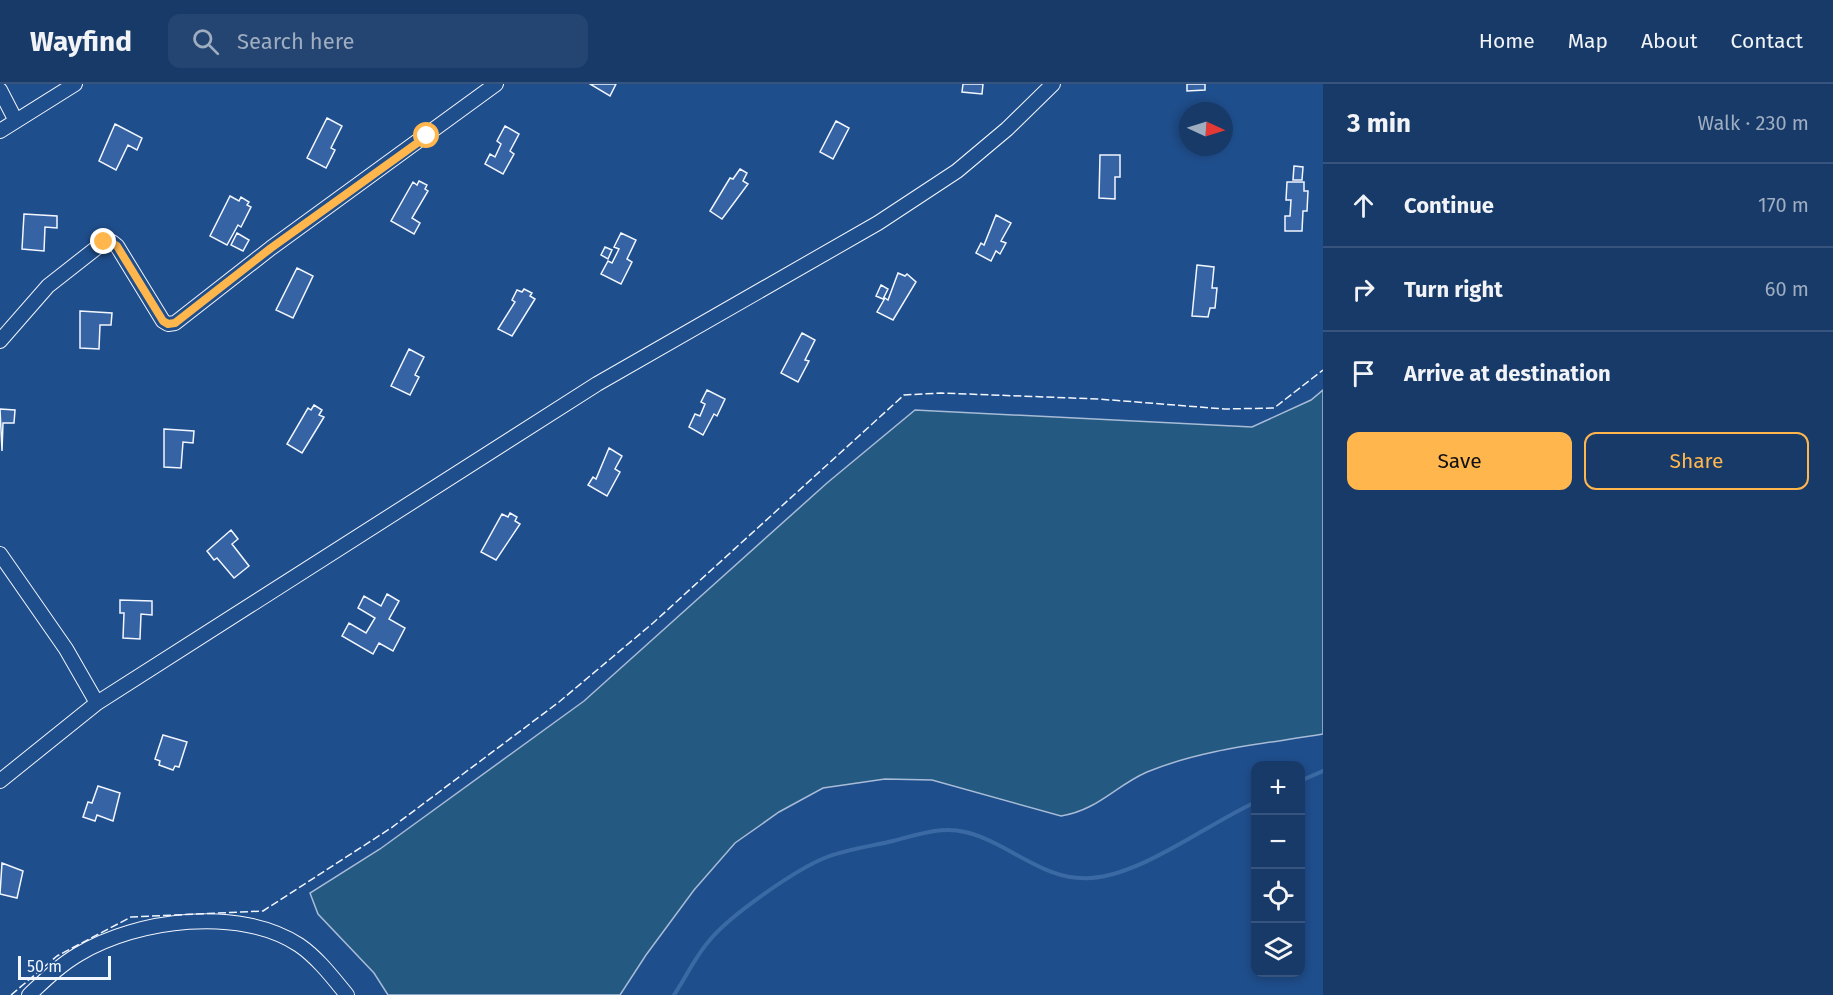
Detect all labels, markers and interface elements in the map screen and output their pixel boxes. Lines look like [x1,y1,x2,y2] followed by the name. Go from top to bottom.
[168,14,588,68] search box
[30,25,132,58] text: Wayfind
[189,25,222,58] icon: search
[237,28,355,55] text: Search here
[1479,28,1535,54] text: Home
[1568,28,1608,54] text: Map
[1641,28,1698,54] text: About
[1731,28,1803,54] text: Contact
[1179,102,1233,156] north arrow
[1347,108,1411,139] text: 3 min
[1698,111,1809,135] text: Walk · 230 m
[413,122,439,148] route start
[1347,189,1380,222] icon: ahead
[1404,192,1494,219] text: Continue
[1758,193,1809,217] text: 170 m
[90,228,116,254] route end
[1347,273,1380,306] icon: right
[1404,276,1503,303] text: Turn right
[1765,277,1809,301] text: 60 m
[1347,357,1380,390] icon: arrive
[1404,360,1611,387] text: Arrive at destination
[1347,432,1572,490] button: Save
[1584,432,1809,490] button: Share
[1251,761,1305,977] map controls
[1251,761,1305,815] button: +
[1251,815,1305,869] button: −
[1251,869,1305,923] button: locate
[1251,923,1305,977] button: layers
[18,953,111,980] scale bar
[27,957,62,976] text: 50 m

